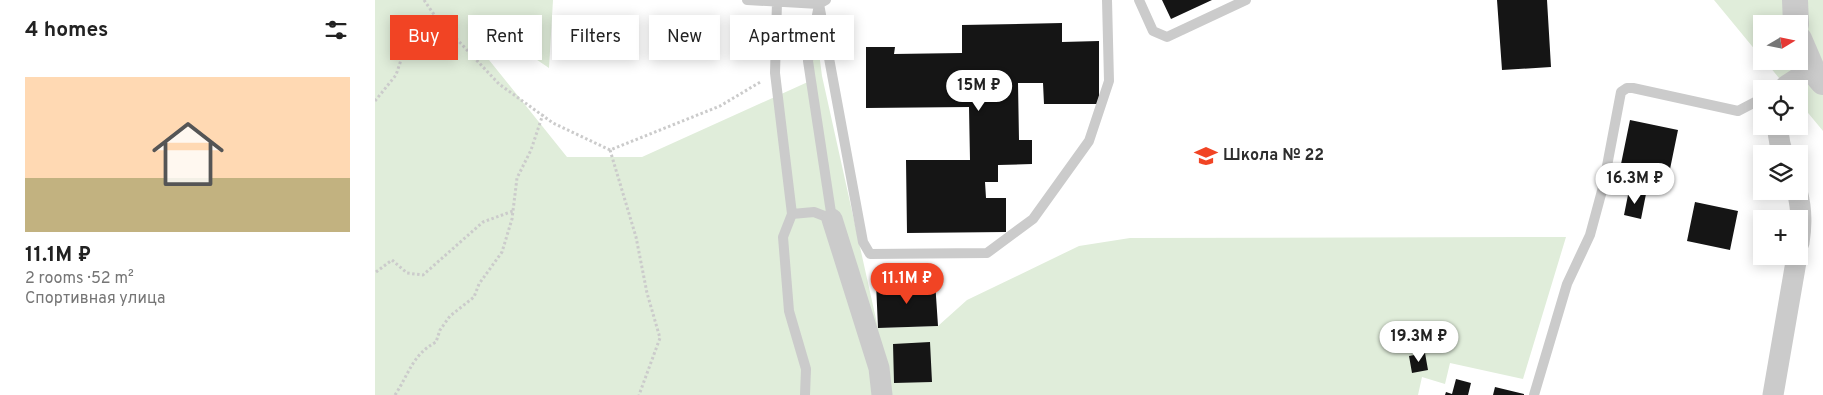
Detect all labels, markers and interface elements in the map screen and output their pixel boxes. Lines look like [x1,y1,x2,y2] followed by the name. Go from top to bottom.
[390,15,458,60] chip: Buy
[468,15,542,60] chip: Rent
[552,15,639,60] chip: Filters
[649,15,720,60] chip: New
[730,15,854,60] chip: Apartment
[1753,15,1807,70] north arrow
[1753,15,1808,265] map controls
[322,16,350,44] icon: filters
[25,17,108,44] text: 4 homes
[944,70,1014,112] pin: 15M ₽
[957,76,1001,96] text: 15M ₽
[1753,80,1808,135] button: locate
[143,109,233,199] icon: home
[1193,143,1219,169] school or university icon: Школа № 22
[1753,145,1808,200] button: layers
[1223,146,1324,166] place label: Школа № 22
[1589,162,1681,205] pin: 16.3M ₽
[1606,169,1664,189] text: 16.3M ₽
[1753,210,1808,265] button: +
[25,242,91,269] text: 11.1M ₽
[861,262,953,305] pin: 11.1M ₽
[25,269,134,289] text: 2 rooms · 52 m²
[882,269,932,289] text: 11.1M ₽
[25,289,165,309] text: Спортивная улица
[1373,320,1465,363] pin: 19.3M ₽
[1390,327,1448,347] text: 19.3M ₽

